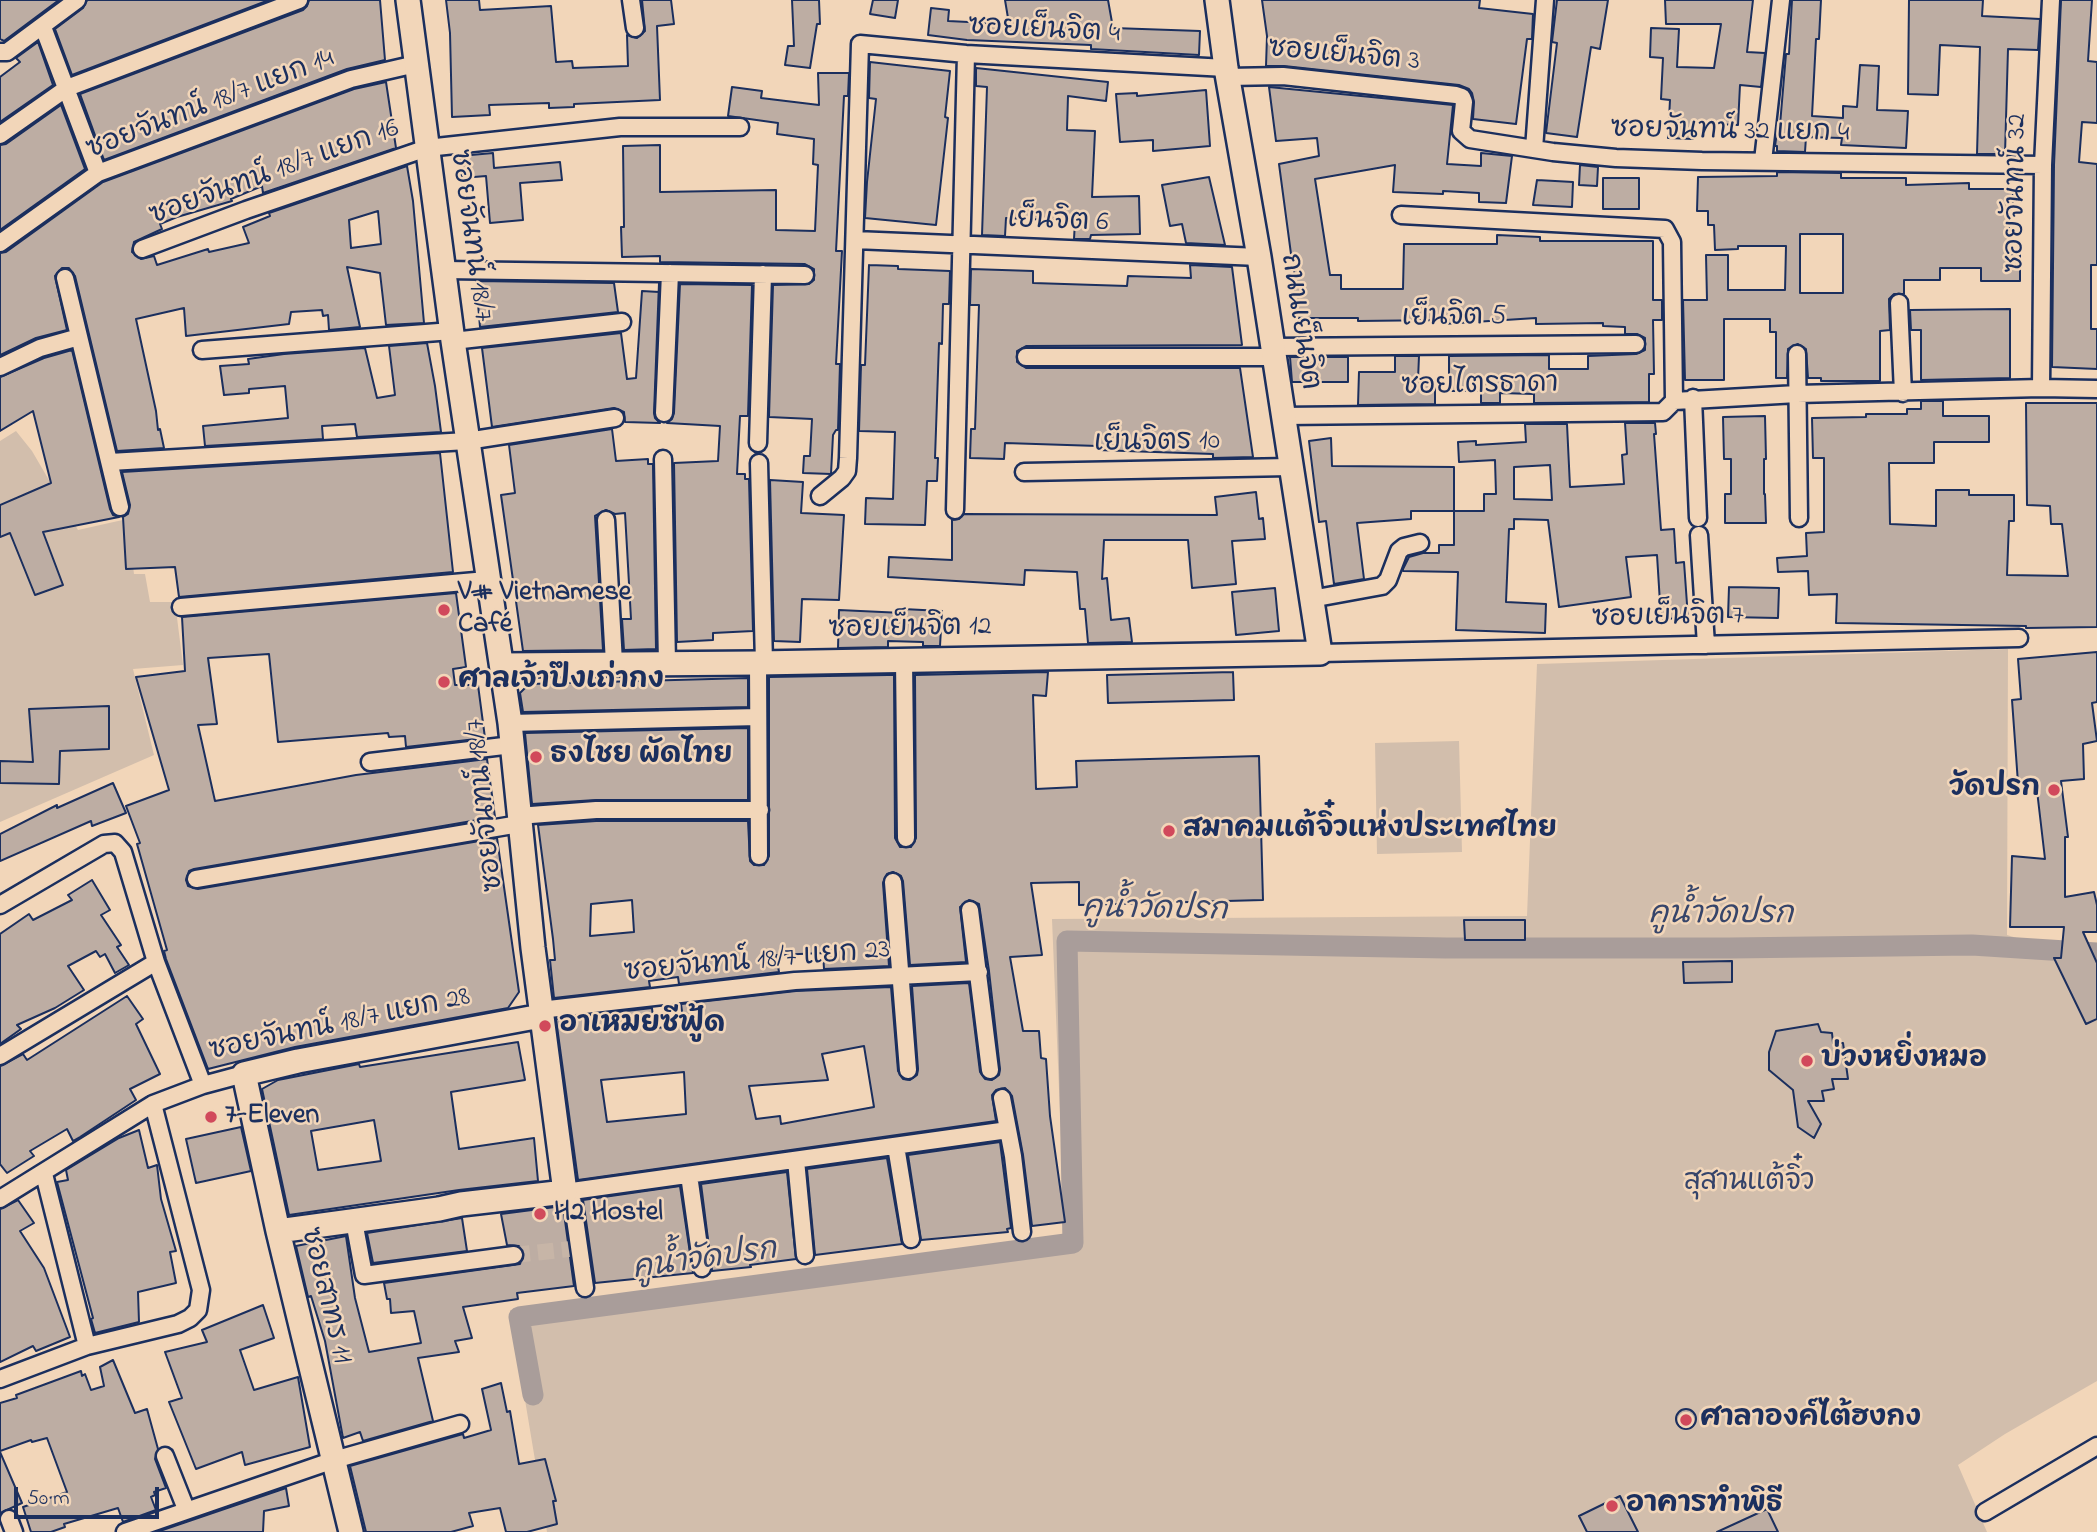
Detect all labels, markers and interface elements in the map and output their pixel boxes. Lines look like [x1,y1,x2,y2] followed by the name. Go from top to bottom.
[967,11,1121,53] street label: ซอยเย็นจิต 4
[1267,34,1421,80] street label: ซอยเย็นจิต 3
[83,43,339,169] street label: ซอยจันทน์ 18/7 แยก 14
[146,113,404,235] street label: ซอยจันทน์ 18/7 แยก 16
[2000,113,2036,273] street label: ซอยจันทน์ 32
[1610,114,1850,152] street label: ซอยจันทน์ 32 แยก 4
[440,148,498,324] street label: ซอยจันทน์ 18/7
[1007,204,1109,242] street label: เย็นจิต 6
[1271,251,1325,393] street label: ถนนเย็นจิต
[1401,301,1507,337] street label: เย็นจิต 5
[1401,369,1559,405] street label: ซอยไตรธาดา
[1094,426,1220,462] street label: เย็นจิตร 10
[458,577,631,643] place label: V# Vietnamese Café
[1592,601,1744,637] street label: ซอยเย็นจิต 7
[436,602,452,618] marker: V# Vietnamese Café
[828,612,992,648] street label: ซอยเย็นจิต 12
[458,665,664,699] place label: ศาลเจ้าปึงเถ่ากง
[436,674,452,690] marker: ศาลเจ้าปึงเถ่ากง
[461,717,513,893] street label: ซอยจันทน์ 18/7
[550,740,732,774] place label: ธงไชย ผัดไทย
[528,749,544,765] marker: ธงไชย ผัดไทย
[1949,773,2040,807] place label: วัดปรก
[2046,782,2062,798] marker: วัดปรก
[1183,814,1557,848] place label: สมาคมแต้จิ๋วแห่งประเทศไทย
[1161,823,1177,839] marker: สมาคมแต้จิ๋วแห่งประเทศไทย
[1082,893,1228,931] water label: คูน้ำวัดปรก
[1649,899,1793,935] water label: คูน้ำวัดปรก
[623,935,891,991] street label: ซอยจันทน์ 18/7 แยก 23
[206,982,474,1070] street label: ซอยจันทน์ 18/7 แยก 28
[559,1009,725,1043] place label: อาเหมยซีฟู้ด
[537,1018,553,1034] marker: อาเหมยซีฟู้ด
[1821,1044,1987,1078] place label: บ่วงหยิ่งหมอ
[1799,1053,1815,1069] marker: บ่วงหยิ่งหมอ
[225,1100,319,1134] place label: 7-Eleven
[203,1109,219,1125] marker: 7-Eleven
[1684,1167,1814,1201] park label: สุสานแต้จิ๋ว
[554,1197,663,1231] place label: H2 Hostel
[532,1206,548,1222] marker: H2 Hostel
[291,1224,357,1368] street label: ซอยสาทร 11
[631,1234,779,1290] water label: คูน้ำวัดปรก
[1700,1403,1921,1437] place label: ศาลาองค์ไต้ฮงกง
[1678,1412,1694,1428] marker: ศาลาองค์ไต้ฮงกง
[18,1472,163,1516] scale bar
[27,1484,70,1514] text: 50 m
[1626,1489,1783,1523] place label: อาคารทำพิธี
[1604,1498,1620,1514] marker: อาคารทำพิธี

